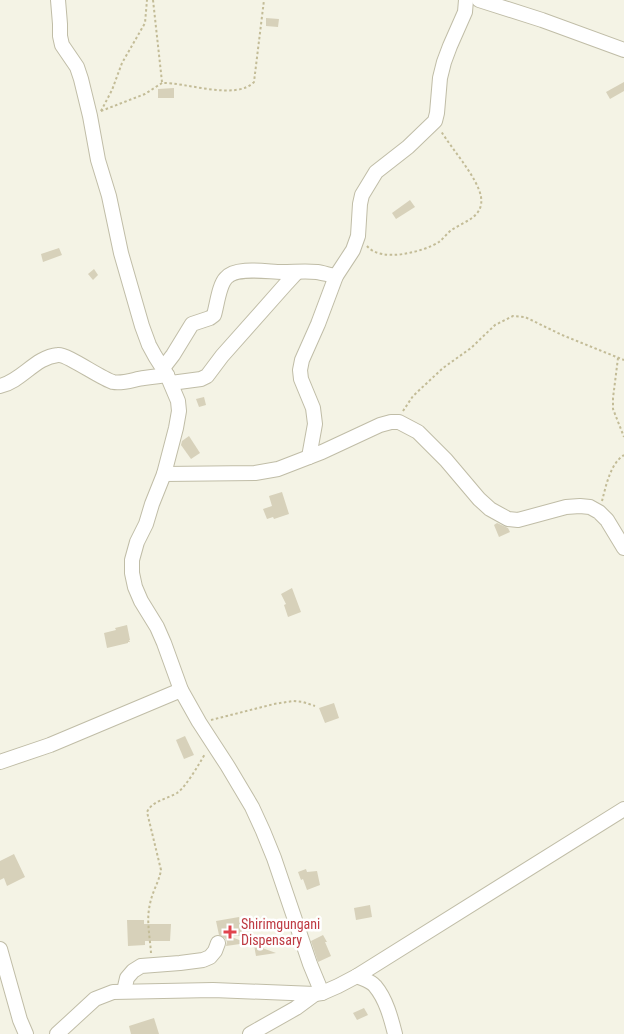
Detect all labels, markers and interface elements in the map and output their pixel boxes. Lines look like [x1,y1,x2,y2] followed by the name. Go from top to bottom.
[241,916,320,948] place label: Shirimgungani Dispensary
[223,925,237,939] marker: Shirimgungani Dispensary

